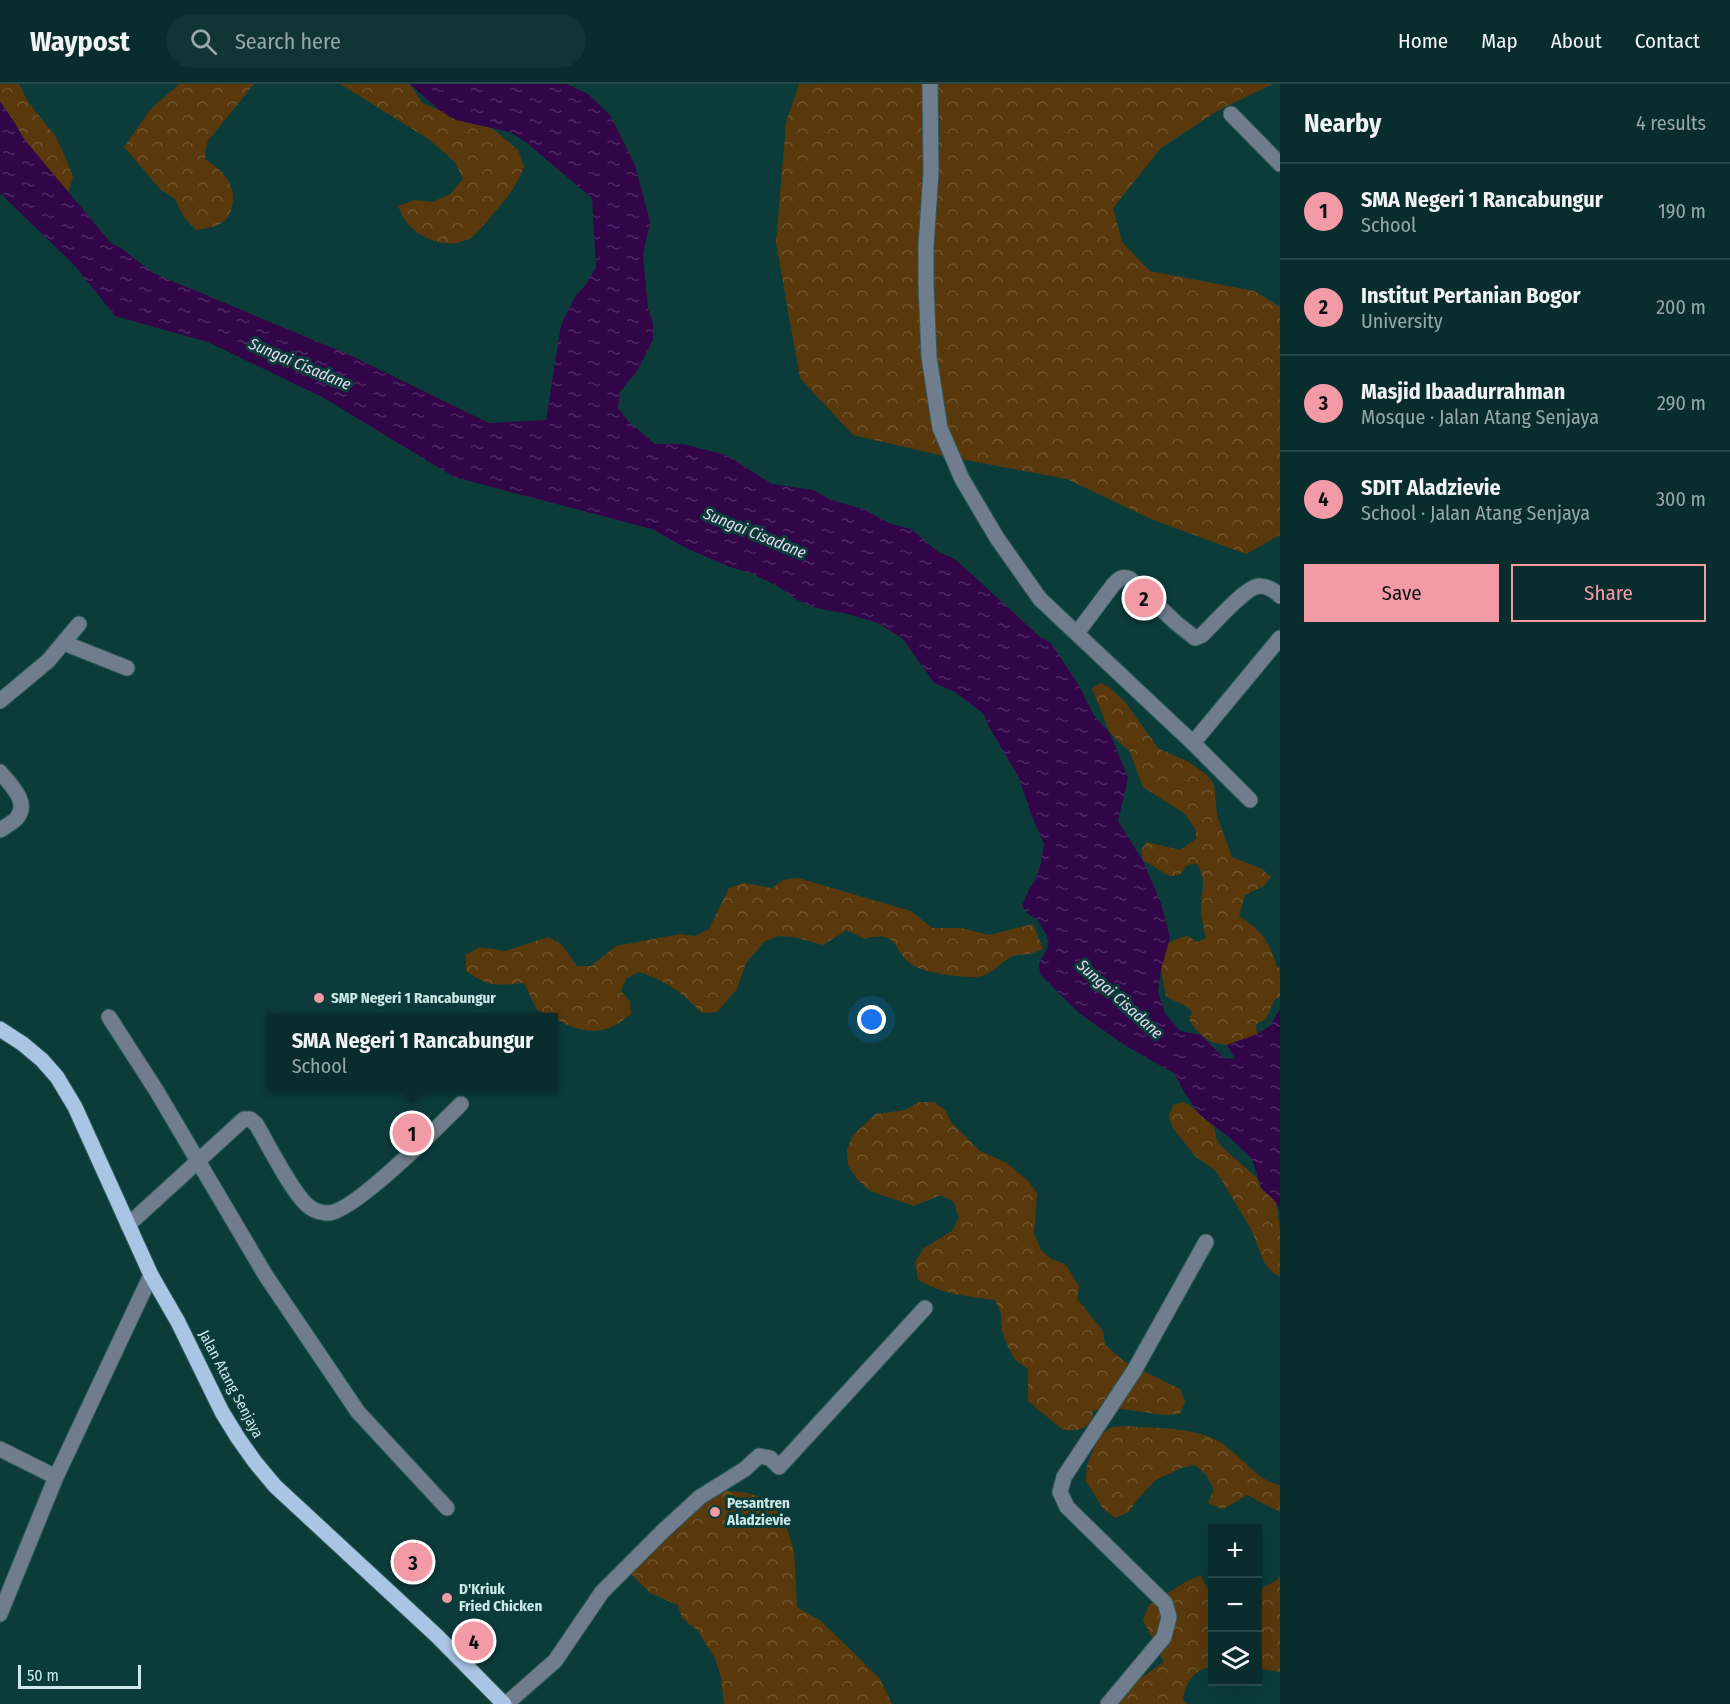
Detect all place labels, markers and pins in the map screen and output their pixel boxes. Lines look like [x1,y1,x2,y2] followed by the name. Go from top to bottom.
[1124,576,1164,620] pin: 2
[331,989,496,1007] place label: SMP Negeri 1 Rancabungur
[312,991,326,1005] marker: SMP Negeri 1 Rancabungur
[392,1110,432,1156] pin: 1
[726,1494,791,1529] place label: Pesantren Aladzievie
[708,1505,722,1519] marker: Pesantren Aladzievie
[394,1540,432,1584] pin: 3
[459,1580,542,1615] place label: D'Kriuk Fried Chicken
[440,1591,454,1605] marker: D'Kriuk Fried Chicken
[454,1618,494,1664] pin: 4

